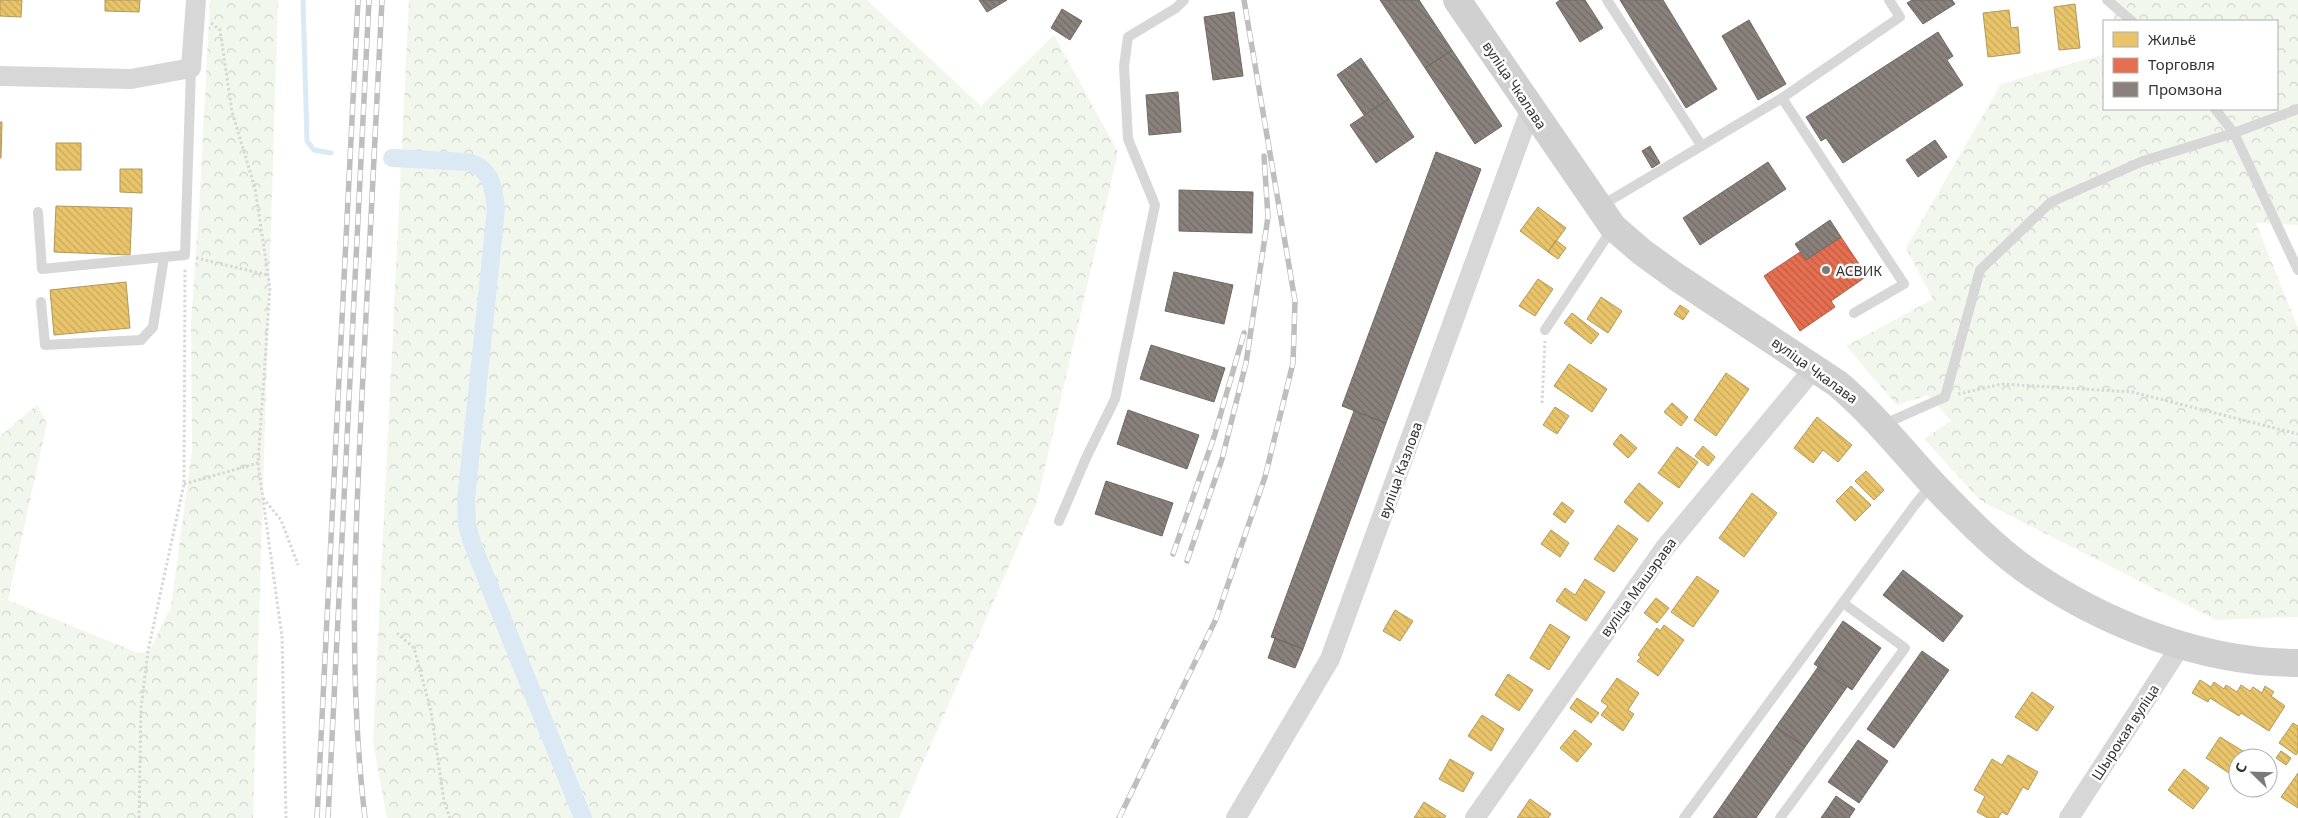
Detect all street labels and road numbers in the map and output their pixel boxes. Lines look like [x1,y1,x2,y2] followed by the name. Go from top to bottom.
[1479,37,1551,133] street label: вуліца Чкалава
[1768,332,1862,408] street label: вуліца Чкалава
[1374,419,1426,521] street label: вуліца Казлова
[1596,534,1680,640] street label: вуліца Машэрава
[2087,680,2163,784] street label: Шырокая вуліца

